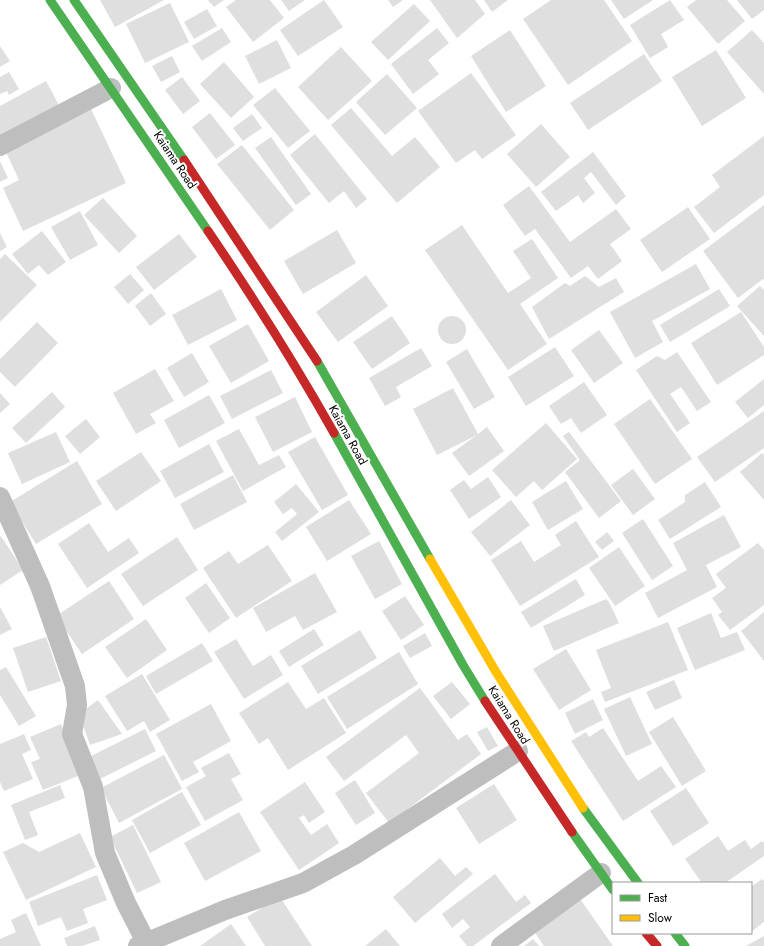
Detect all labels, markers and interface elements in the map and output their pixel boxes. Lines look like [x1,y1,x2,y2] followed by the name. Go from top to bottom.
[149,128,201,192] street label: Kaiama Road
[324,402,372,468] street label: Kaiama Road
[484,682,534,748] street label: Kaiama Road
[612,882,752,934] legend
[648,889,667,907] text: Fast
[648,909,673,927] text: Slow

